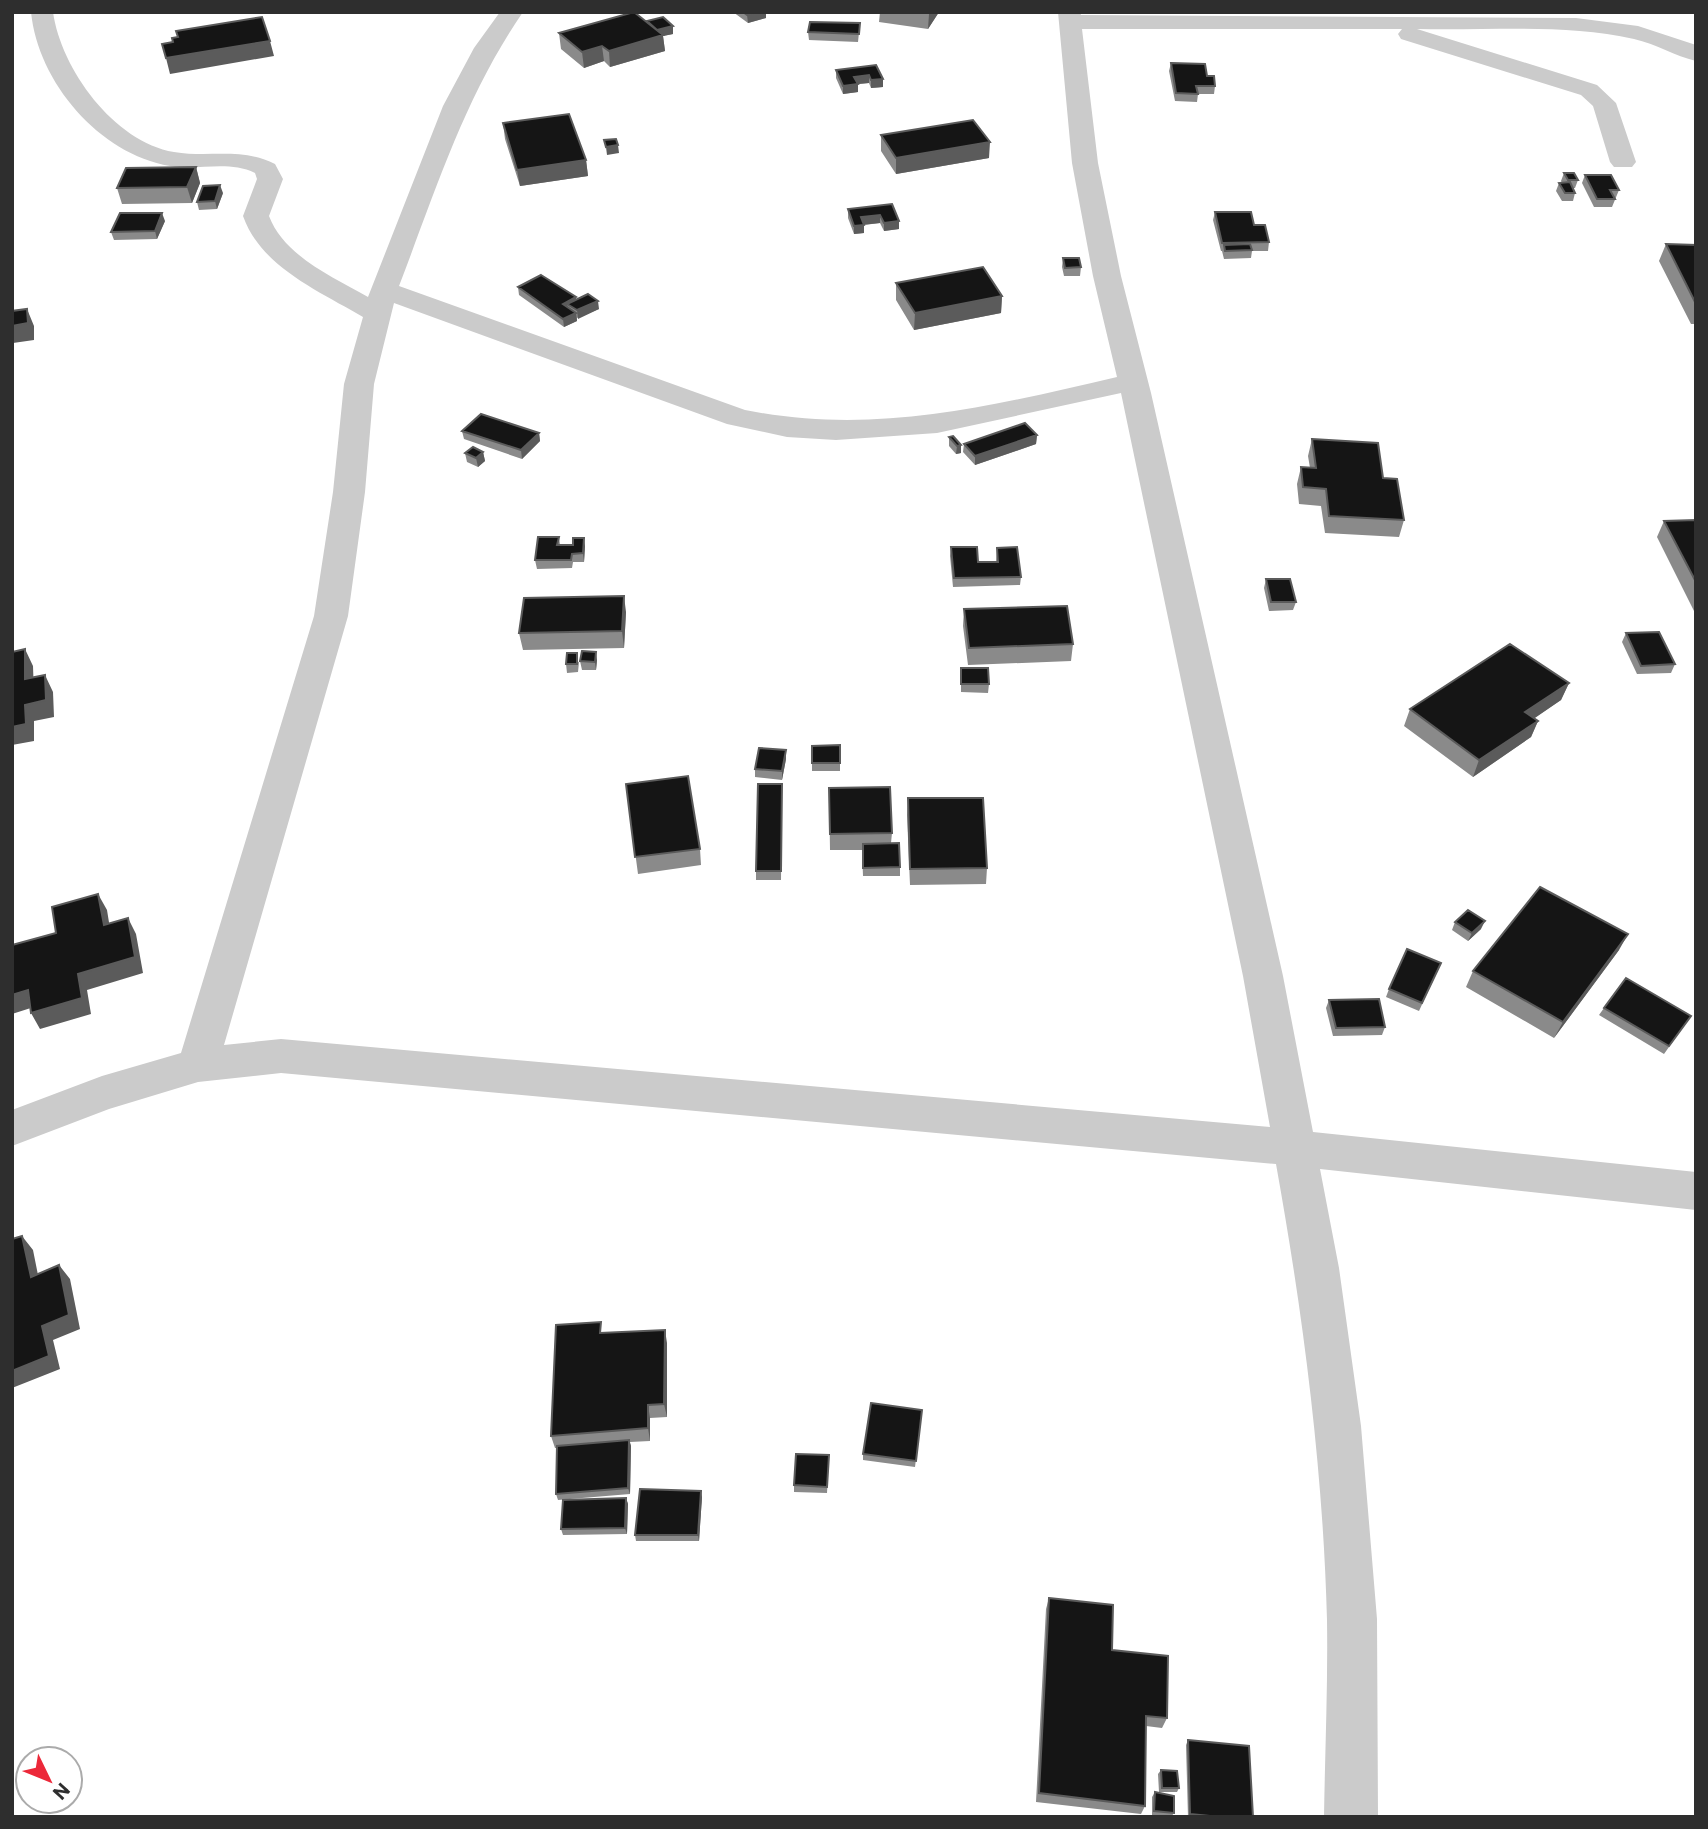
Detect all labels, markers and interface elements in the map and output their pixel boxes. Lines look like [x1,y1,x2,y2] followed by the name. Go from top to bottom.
[14,1745,84,1815] north arrow
[49,1779,75,1805] text: N

